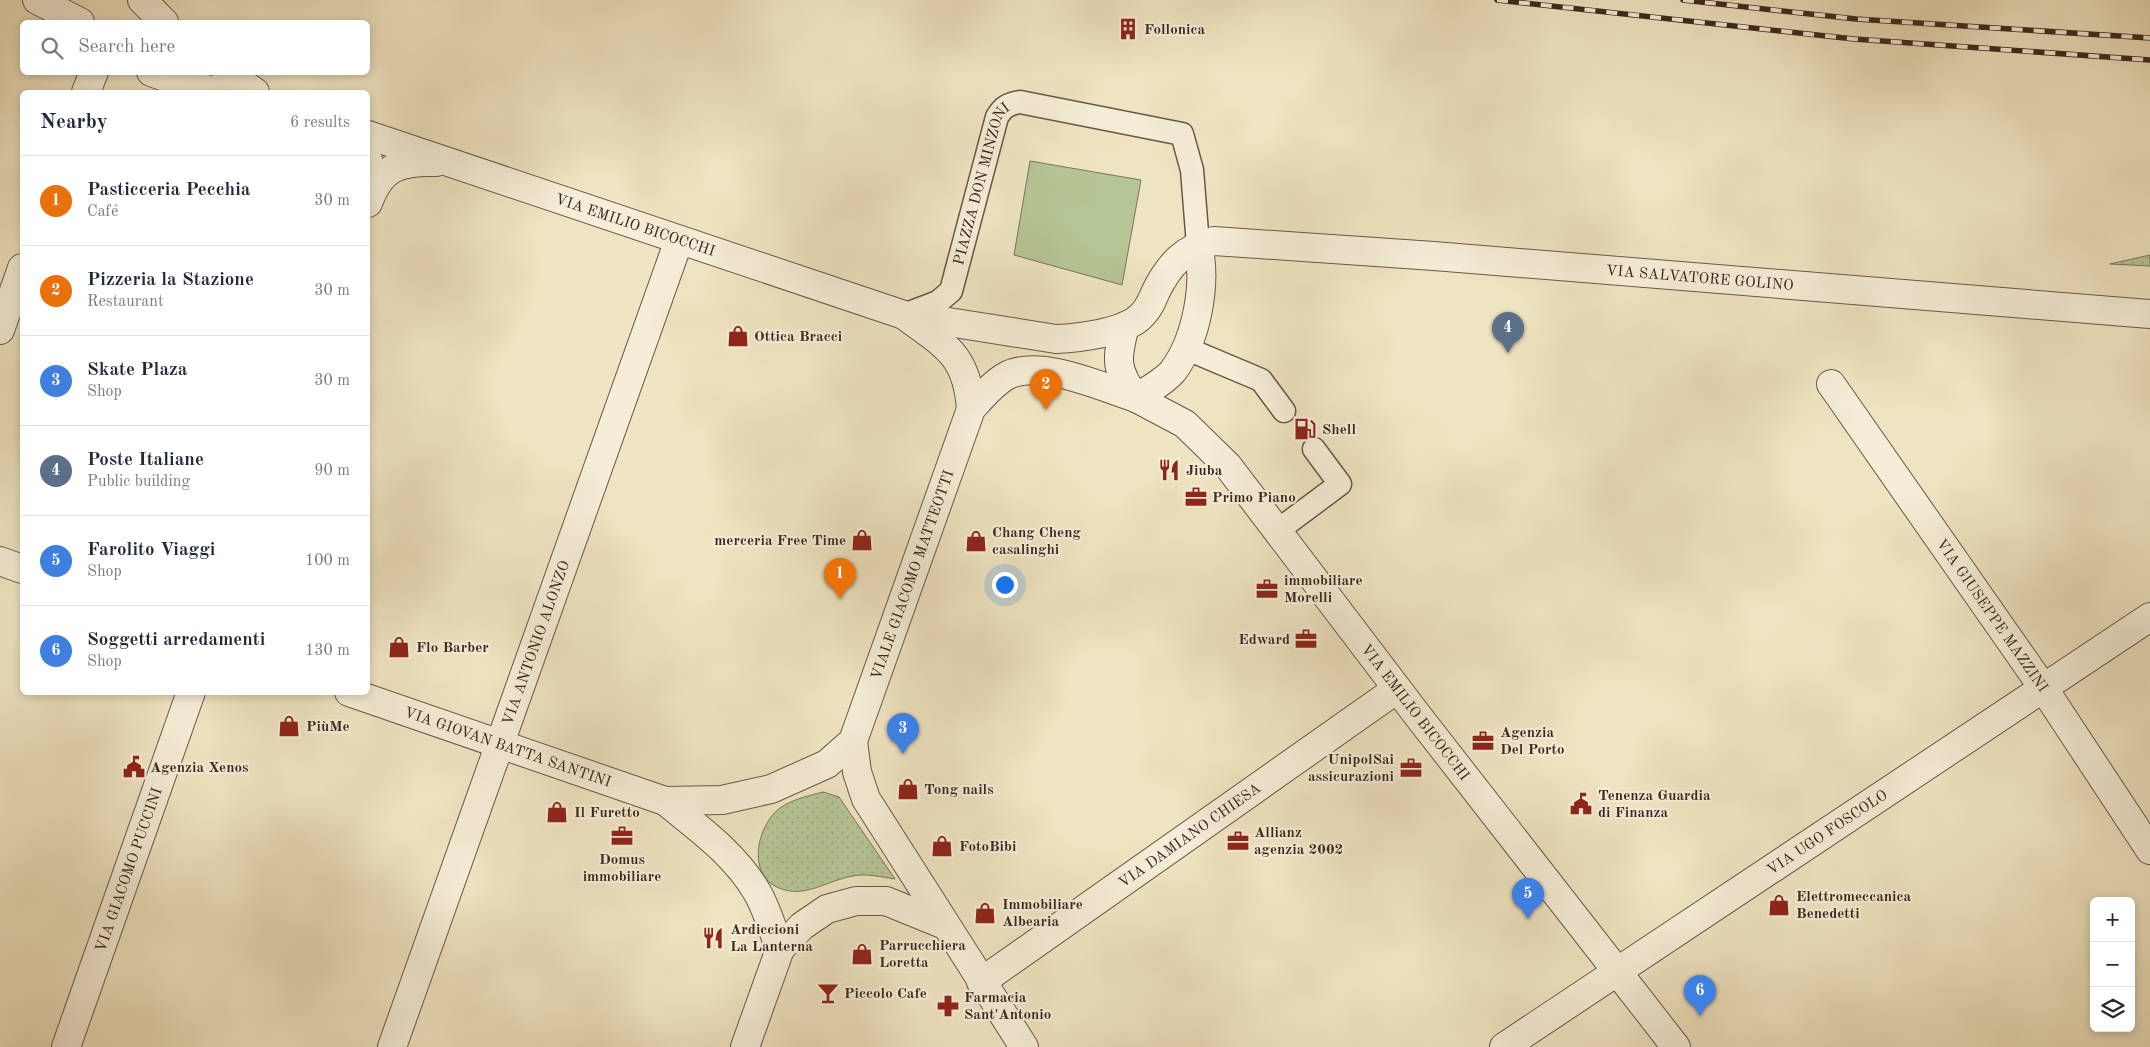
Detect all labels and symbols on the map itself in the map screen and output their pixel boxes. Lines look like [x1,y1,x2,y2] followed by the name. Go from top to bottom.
[1115,16,1141,42] building icon: Follonica
[1144,23,1206,38] place label: Follonica
[952,100,1013,267] street label: PIAZZA DON MINZONI
[553,192,717,260] street label: VIA EMILIO BICOCCHI
[1605,264,1794,294] street label: VIA SALVATORE GOLINO
[1492,312,1524,353] pin: 4
[725,323,751,349] shop icon: Ottica Bracci
[754,330,842,345] place label: Ottica Bracci
[1030,369,1062,410] pin: 2
[1292,416,1318,442] fuel station icon: Shell
[1322,423,1356,438] place label: Shell
[1156,457,1182,483] restaurant icon: Jiuba
[1186,464,1223,479] place label: Jiuba
[869,468,958,682] street label: VIALE GIACOMO MATTEOTTI
[1183,484,1209,510] office icon: Primo Piano
[1212,491,1296,506] place label: Primo Piano
[992,526,1081,558] place label: Chang Cheng casalinghi
[849,527,875,553] shop icon: merceria Free Time
[963,528,989,554] shop icon: Chang Cheng casalinghi
[714,534,846,549] place label: merceria Free Time
[1933,537,2050,696] street label: VIA GIUSEPPE MAZZINI
[824,558,856,599] pin: 1
[501,559,573,728] street label: VIA ANTONIO ALONZO
[992,572,1018,598] your location
[1284,574,1363,606] place label: immobiliare Morelli
[1254,576,1280,602] office icon: immobiliare Morelli
[1293,626,1319,652] office icon: Edward
[1238,633,1290,648] place label: Edward
[386,634,412,660] shop icon: Flo Barber
[416,641,489,656] place label: Flo Barber
[1357,642,1471,784] street label: VIA EMILIO BICOCCHI
[402,706,613,791] street label: VIA GIOVAN BATTA SANTINI
[276,713,302,739] shop icon: PiùMe
[887,713,919,754] pin: 3
[306,720,350,735] place label: PiùMe
[1500,726,1565,758] place label: Agenzia Del Porto
[1470,728,1496,754] office icon: Agenzia Del Porto
[1308,753,1394,785] place label: UnipolSai assicurazioni
[121,754,147,780] public building icon: Agenzia Xenos
[1398,755,1424,781] office icon: UnipolSai assicurazioni
[150,761,249,776] place label: Agenzia Xenos
[895,776,921,802] shop icon: Tong nails
[1116,781,1265,892] street label: VIA DAMIANO CHIESA
[924,783,994,798] place label: Tong nails
[94,786,166,954] street label: VIA GIACOMO PUCCINI
[1765,788,1891,879] street label: VIA UGO FOSCOLO
[1598,789,1711,821] place label: Tenenza Guardia di Finanza
[1568,791,1594,817] public building icon: Tenenza Guardia di Finanza
[544,799,570,825] shop icon: Il Furetto
[574,806,640,821] place label: Il Furetto
[609,823,635,849] office icon: Domus immobiliare
[1254,826,1343,858] place label: Allianz agenzia 2002
[1225,828,1251,854] office icon: Allianz agenzia 2002
[929,833,955,859] shop icon: FotoBibi
[959,840,1016,855] place label: FotoBibi
[583,853,661,885] place label: Domus immobiliare
[1512,878,1544,919] pin: 5
[1796,890,1912,922] place label: Elettromeccanica Benedetti
[1766,892,1792,918] shop icon: Elettromeccanica Benedetti
[1002,898,1083,930] place label: Immobiliare Albearia
[972,900,998,926] shop icon: Immobiliare Albearia
[730,923,813,955] place label: Ardiccioni La Lanterna
[700,925,726,951] restaurant icon: Ardiccioni La Lanterna
[879,939,966,971] place label: Parrucchiera Loretta
[849,941,875,967] shop icon: Parrucchiera Loretta
[1684,975,1716,1016] pin: 6
[815,980,841,1006] bar icon: Piccolo Cafe
[844,987,927,1002] place label: Piccolo Cafe
[964,991,1051,1023] place label: Farmacia Sant'Antonio
[935,993,961,1019] pharmacy icon: Farmacia Sant'Antonio

